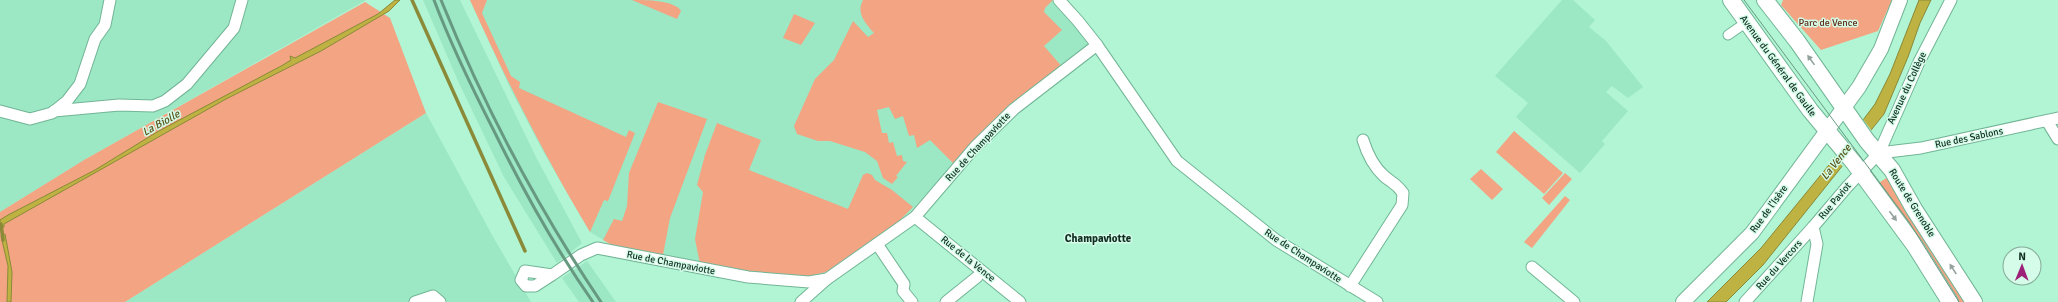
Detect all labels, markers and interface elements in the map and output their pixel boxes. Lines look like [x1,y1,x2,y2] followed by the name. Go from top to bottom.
[1737,13,1819,119] street label: Avenue du Général de Gaulle
[1799,17,1857,29] park label: Parc de Vence
[1885,50,1929,126] street label: Avenue du Collège
[1807,55,1815,65] one-way arrow
[140,107,182,139] water label: La Biolle
[943,110,1013,184] street label: Rue de Champaviotte
[1934,125,2005,151] street label: Rue des Sablons
[1818,141,1854,182] water label: La Vence
[1886,167,1938,239] street label: Route de Grenoble
[1816,180,1854,222] street label: Rue Paviot
[1748,183,1790,235] street label: Rue de l'Isère
[1889,211,1897,221] one-way arrow
[1262,227,1344,285] street label: Rue de Champaviotte
[1065,232,1132,245] district label: Champaviotte
[938,233,998,285] street label: Rue de la Vence
[1753,237,1805,292] street label: Rue du Vercors
[2002,246,2042,286] north arrow
[626,249,716,277] street label: Rue de Champaviotte
[2018,250,2026,263] text: N
[1949,264,1957,274] one-way arrow

